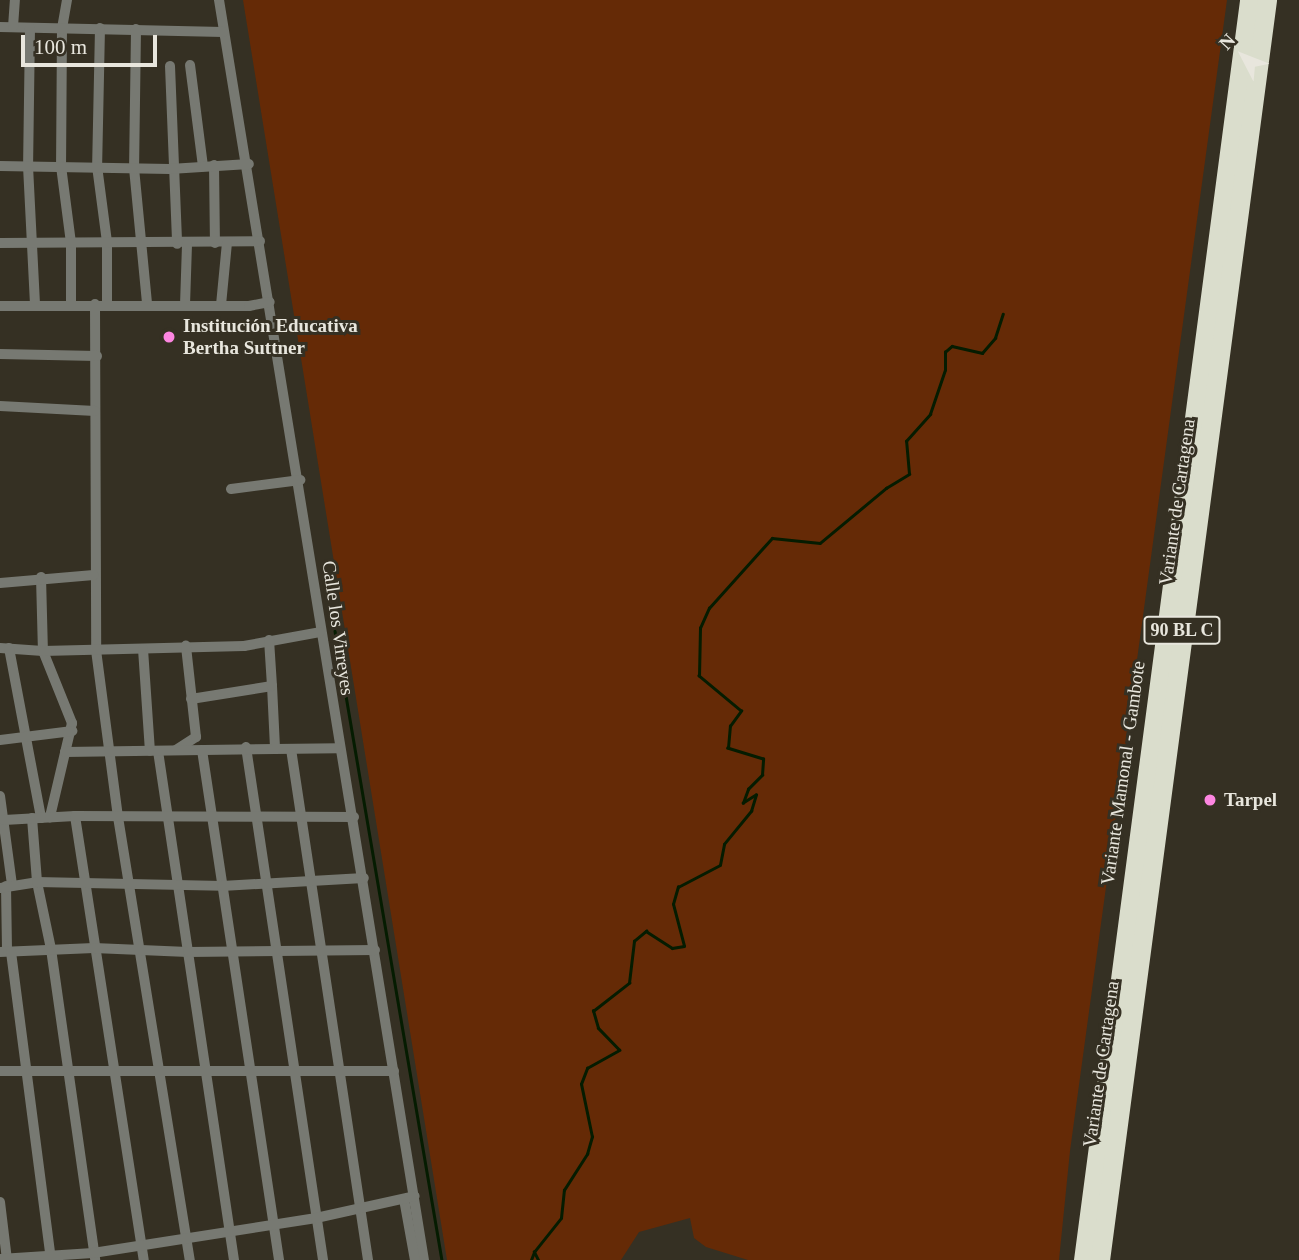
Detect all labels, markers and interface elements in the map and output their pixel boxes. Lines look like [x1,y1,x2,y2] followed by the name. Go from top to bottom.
[24,21,161,65] scale bar
[1208,21,1278,91] north arrow
[1215,29,1239,54] text: N
[34,35,87,59] text: 100 m
[183,315,358,359] place label: Institución Educativa Bertha Suttner
[161,329,177,345] marker: Institución Educativa Bertha Suttner
[1154,417,1200,587] street label: Variante de Cartagena
[317,559,359,697] street label: Calle los Virreyes
[1142,616,1222,644] road number: 90 BL C
[1096,659,1150,887] street label: Variante Mamonal - Gambote
[1224,789,1277,811] place label: Tarpel
[1202,792,1218,808] marker: Tarpel
[1078,979,1124,1149] street label: Variante de Cartagena

